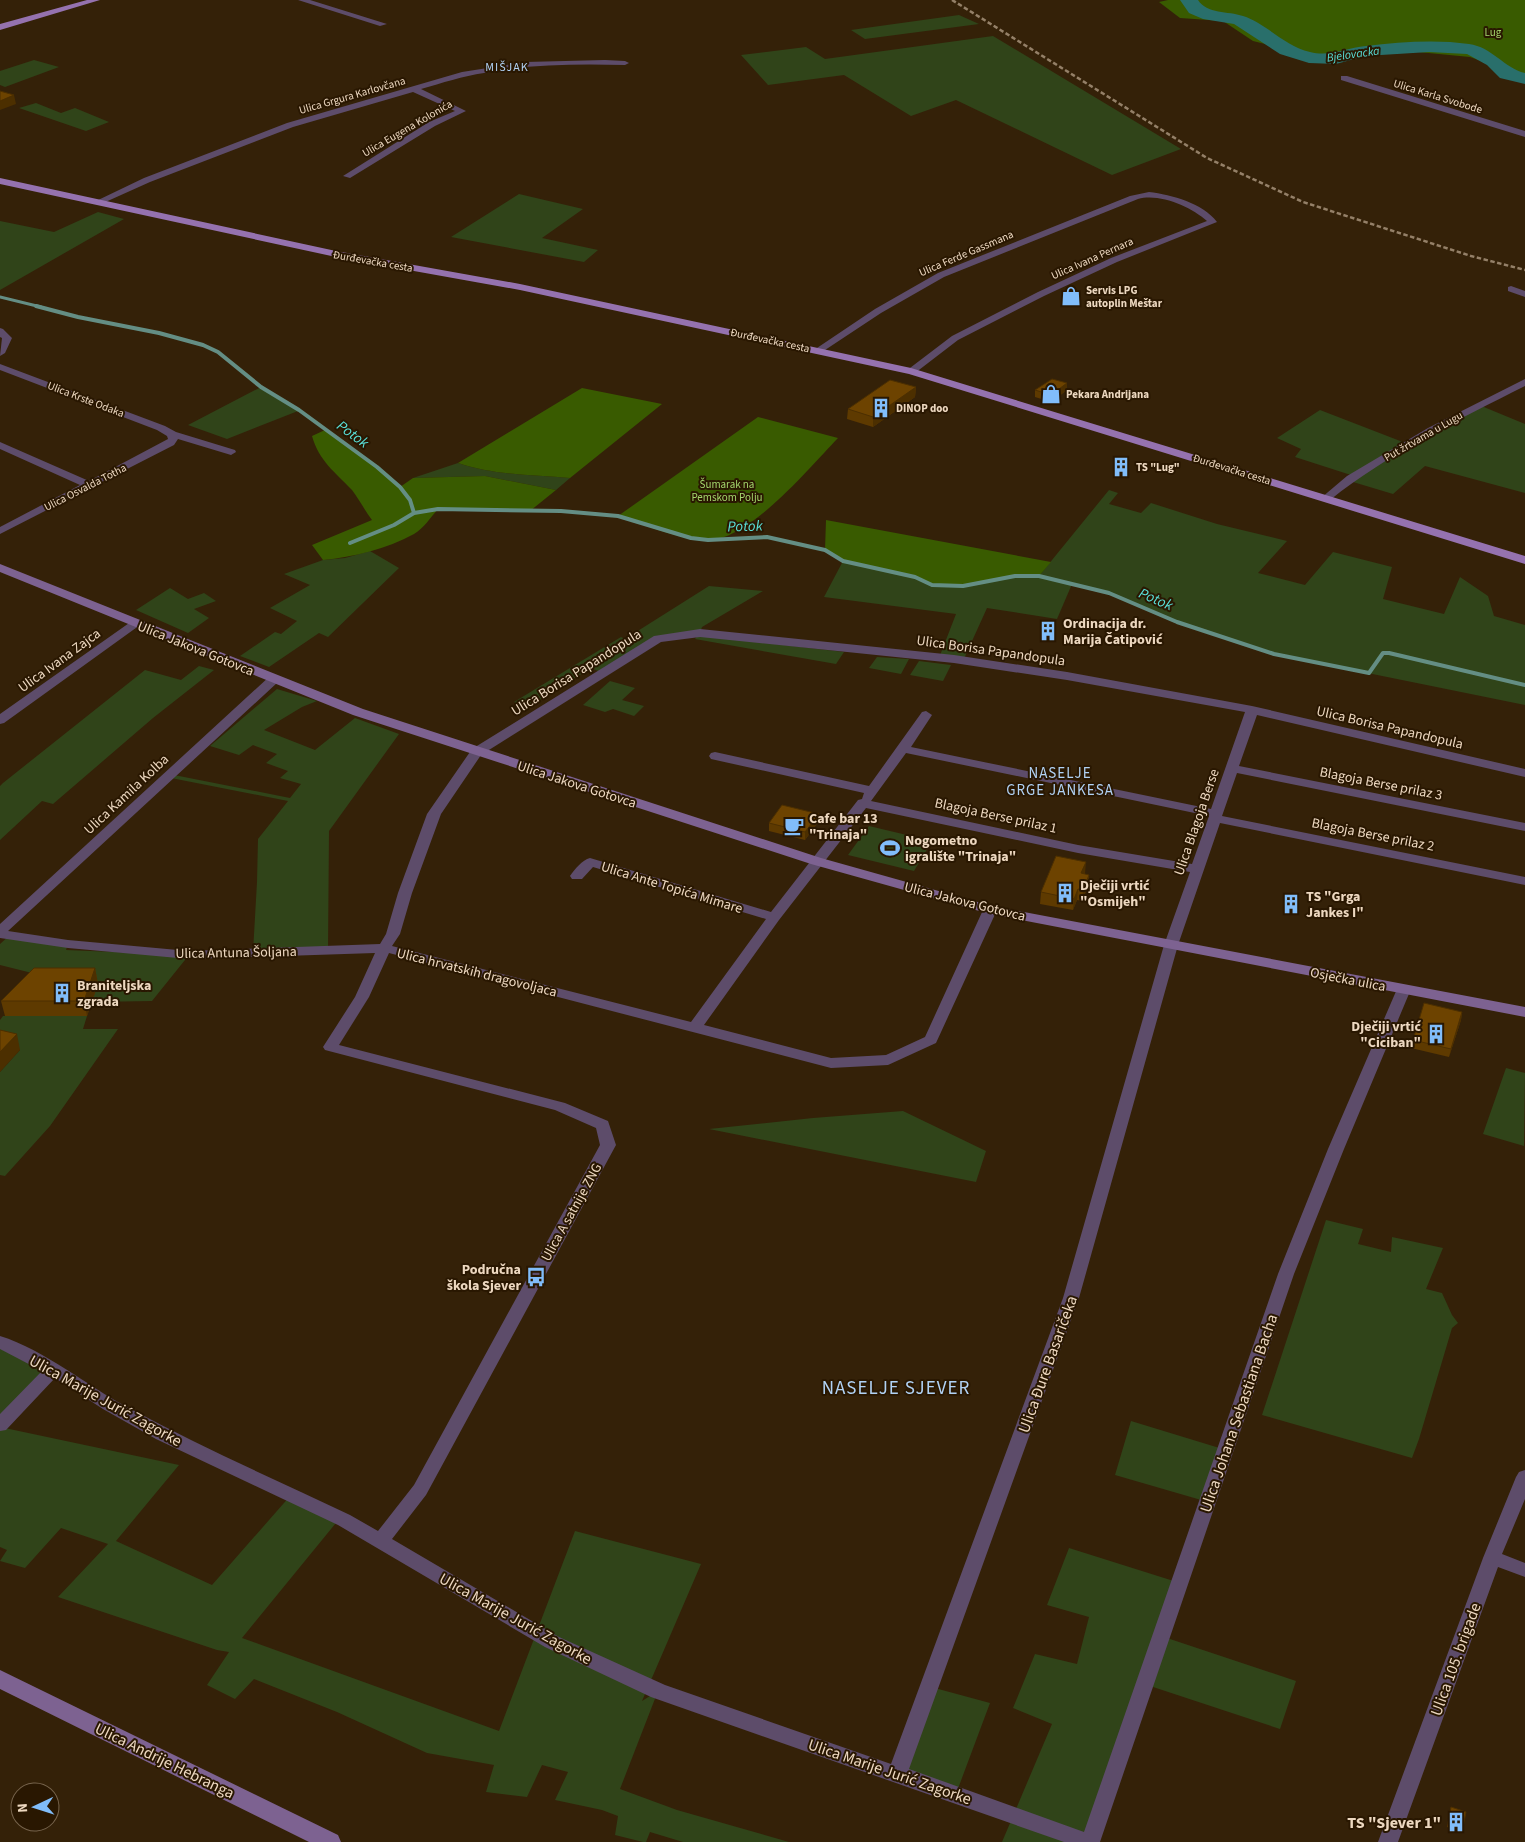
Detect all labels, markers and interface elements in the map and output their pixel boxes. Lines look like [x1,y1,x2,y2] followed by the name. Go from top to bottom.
[1485,25,1502,40] park label: Lug
[1325,42,1381,67] water label: Bjelovacka
[485,59,529,76] district label: MIŠJAK
[297,73,407,118] street label: Ulica Grgura Karlovčana
[1392,76,1485,117] street label: Ulica Karla Svobode
[359,96,455,160] street label: Ulica Eugena Kolonića
[917,227,1016,280] street label: Ulica Ferde Gassmana
[1049,234,1136,283] street label: Ulica Ivana Pernara
[332,247,414,276] street label: Đurđevačka cesta
[1086,283,1163,311] place label: Servis LPG autoplin Meštar
[1060,285,1082,307] shop icon: Servis LPG autoplin Meštar
[729,325,811,356] street label: Đurđevačka cesta
[45,378,126,421] street label: Ulica Krste Odaka
[1040,383,1062,405] shop icon: Pekara Andrijana
[1066,387,1149,402] place label: Pekara Andrijana
[870,397,892,419] building icon: DINOP doo
[896,401,948,416] place label: DINOP doo
[1381,408,1465,465] street label: Put žrtvama u Lugu
[332,416,374,454] water label: Potok
[1191,451,1273,488] street label: Đurđevačka cesta
[1110,456,1132,478] building icon: TS "Lug"
[42,460,129,515] street label: Ulica Osvalda Totha
[1136,460,1180,475] place label: TS "Lug"
[691,477,763,505] park label: Šumarak na Pemskom Polju
[727,515,764,538] water label: Potok
[1135,583,1177,616] water label: Potok
[1063,614,1163,650] place label: Ordinacija dr. Marija Čatipović
[134,616,257,681] street label: Ulica Jakova Gotovca
[1037,620,1059,642] building icon: Ordinacija dr. Marija Čatipović
[14,624,105,698] street label: Ulica Ivana Zajca
[508,625,645,721] street label: Ulica Borisa Papandopula
[915,631,1067,671] street label: Ulica Borisa Papandopula
[1314,701,1465,755] street label: Ulica Borisa Papandopula
[80,750,174,839] street label: Ulica Kamila Kolba
[515,756,639,814] street label: Ulica Jakova Gotovca
[1318,762,1444,806] street label: Blagoja Berse prilaz 3
[1006,763,1114,801] district label: NASELJE GRGE JANKESA
[1169,766,1225,878] street label: Ulica Blagoja Berse
[933,793,1059,839] street label: Blagoja Berse prilaz 1
[809,809,878,845] place label: Cafe bar 13 "Trinaja"
[1310,813,1436,857] street label: Blagoja Berse prilaz 2
[783,815,805,837] cafe icon: Cafe bar 13 "Trinaja"
[905,831,1016,867] place label: Nogometno igralište "Trinaja"
[879,837,901,859] sports icon: Nogometno igralište "Trinaja"
[598,857,745,919] street label: Ulica Ante Topića Mimare
[1080,876,1150,912] place label: Dječiji vrtić "Osmijeh"
[902,877,1027,927] street label: Ulica Jakova Gotovca
[1054,882,1076,904] building icon: Dječiji vrtić "Osmijeh"
[1306,887,1364,923] place label: TS "Grga Jankes I"
[1280,893,1302,915] building icon: TS "Grga Jankes I"
[175,942,297,964] street label: Ulica Antuna Šoljana
[394,943,559,1003] street label: Ulica hrvatskih dragovoljaca
[1308,963,1387,997] street label: Osječka ulica
[77,976,151,1012] place label: Braniteljska zgrada
[51,982,73,1004] building icon: Braniteljska zgrada
[1351,1017,1421,1053] place label: Dječiji vrtić "Ciciban"
[1425,1023,1447,1045] building icon: Dječiji vrtić "Ciciban"
[537,1160,607,1265] street label: Ulica A satnije ZNG
[447,1260,521,1296] place label: Područna škola Sjever
[525,1266,547,1288] bus stop icon: Područna škola Sjever
[1013,1293,1083,1436] street label: Ulica Đure Basaričeka
[1195,1311,1283,1515] street label: Ulica Johana Sebastiana Bacha
[25,1350,186,1452] street label: Ulica Marije Jurić Zagorke
[822,1375,970,1402] district label: NASELJE SJEVER
[435,1568,596,1670] street label: Ulica Marije Jurić Zagorke
[1425,1600,1487,1719] street label: Ulica 105. brigade
[91,1718,238,1804] street label: Ulica Andrije Hebranga
[805,1734,974,1810] street label: Ulica Marije Jurić Zagorke
[10,1782,60,1832] north arrow
[13,1802,33,1813] text: N
[1445,1811,1467,1833] building icon: TS "Sjever 1"
[1347,1812,1441,1834] place label: TS "Sjever 1"

